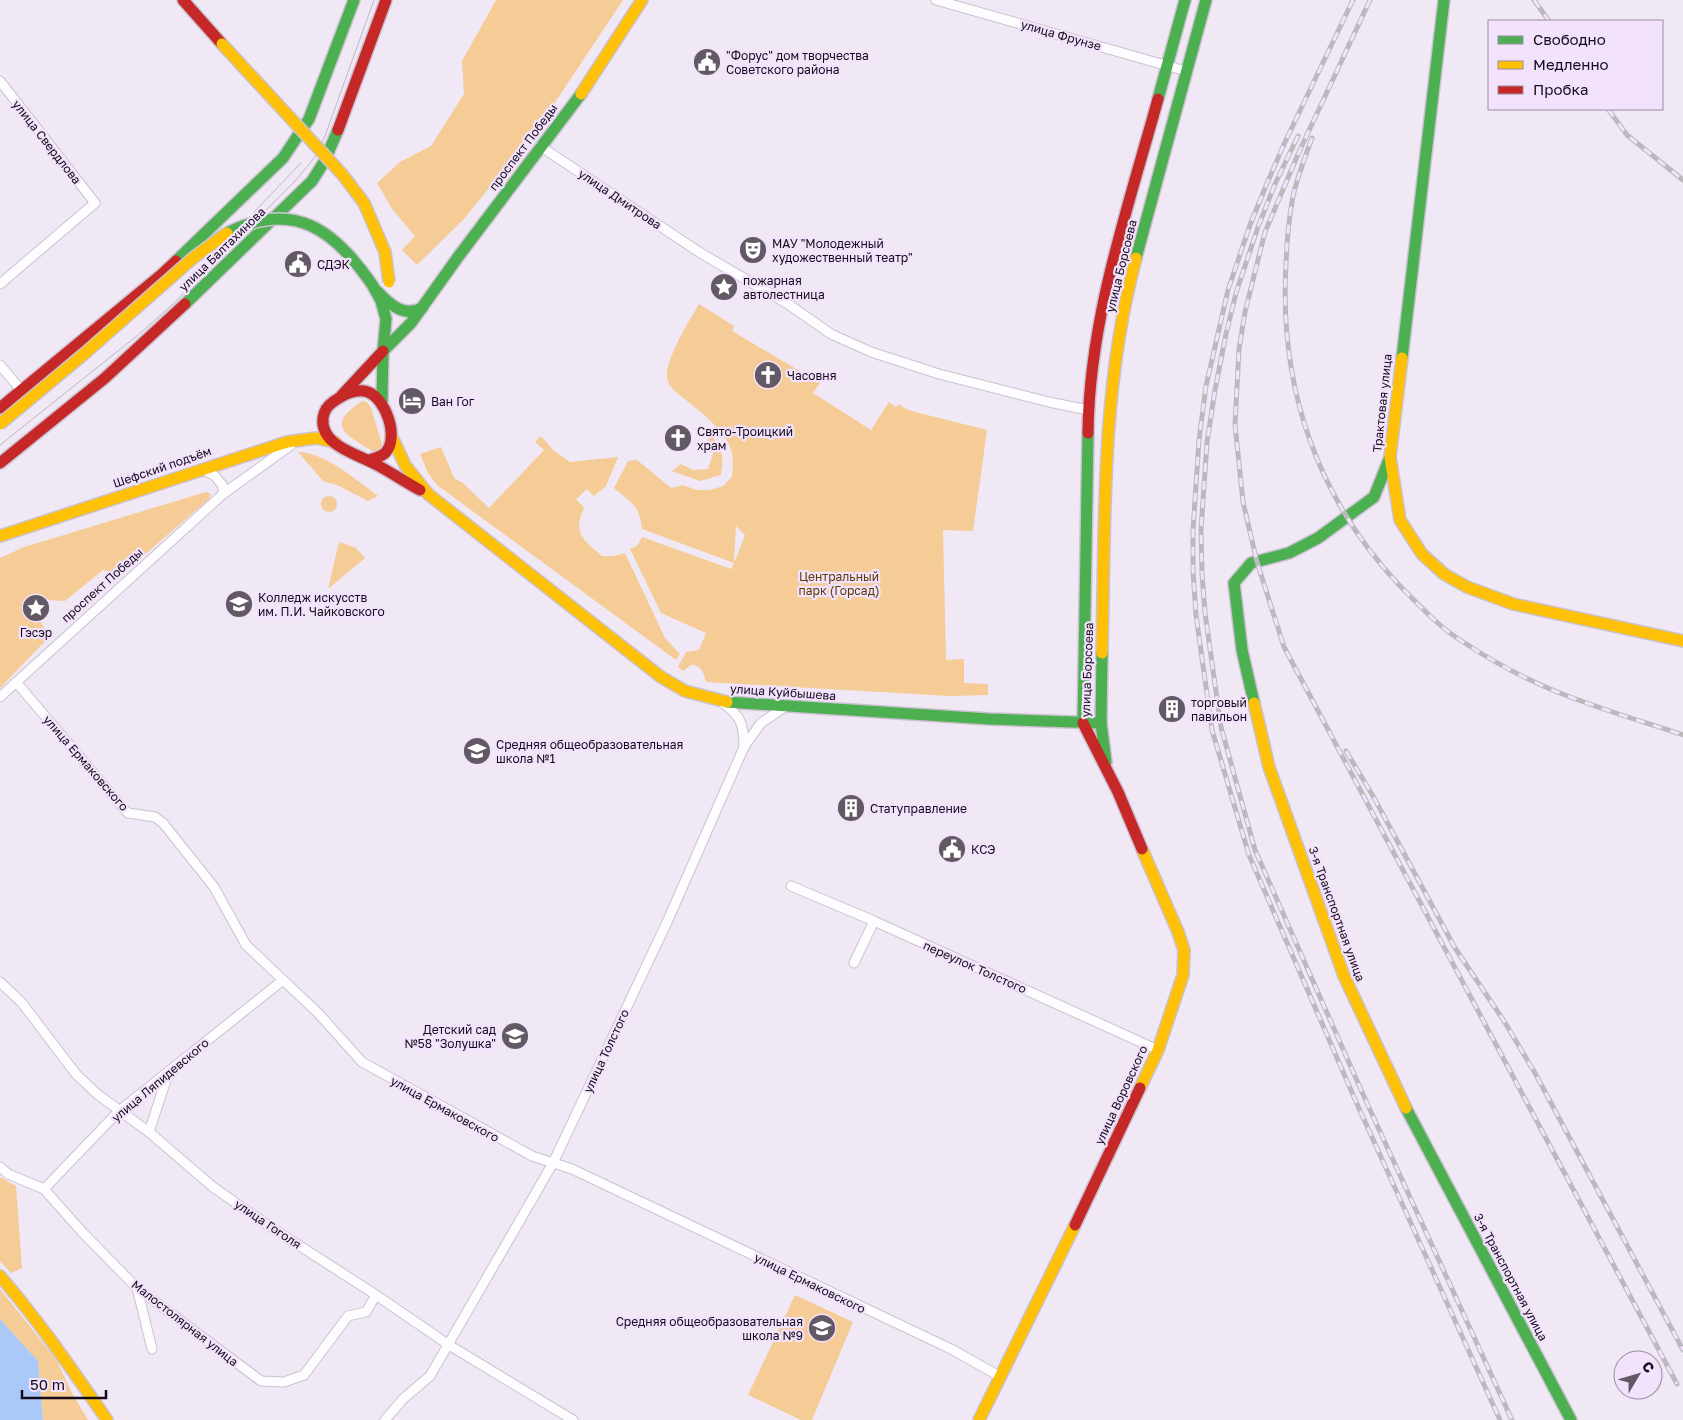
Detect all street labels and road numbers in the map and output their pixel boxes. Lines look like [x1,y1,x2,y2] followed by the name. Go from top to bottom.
[1019,16,1103,54] street label: улица Фрунзе
[10,97,84,187] street label: улица Свердлова
[486,101,560,193] street label: проспект Победы
[576,166,664,232] street label: улица Дмитрова
[176,204,268,294] street label: улица Балтахинова
[1102,218,1140,314] street label: улица Борсоева
[1369,353,1395,453] street label: Трактовая улица
[111,443,213,491] street label: Шефский подъём
[58,544,146,626] street label: проспект Победы
[1078,622,1096,718] street label: улица Борсоева
[729,681,837,703] street label: улица Куйбышева
[40,712,132,814] street label: улица Ермаковского
[1306,845,1368,983] street label: 3-я Транспортная улица
[921,937,1029,997] street label: переулок Толстого
[580,1007,632,1095] street label: улица Толстого
[108,1035,212,1125] street label: улица Ляпидевского
[1091,1043,1151,1147] street label: улица Воровского
[388,1073,502,1145] street label: улица Ермаковского
[232,1196,304,1252] street label: улица Гоголя
[1471,1211,1551,1343] street label: 3-я Транспортная улица
[752,1250,868,1316] street label: улица Ермаковского
[129,1277,241,1369] street label: Малостолярная улица

